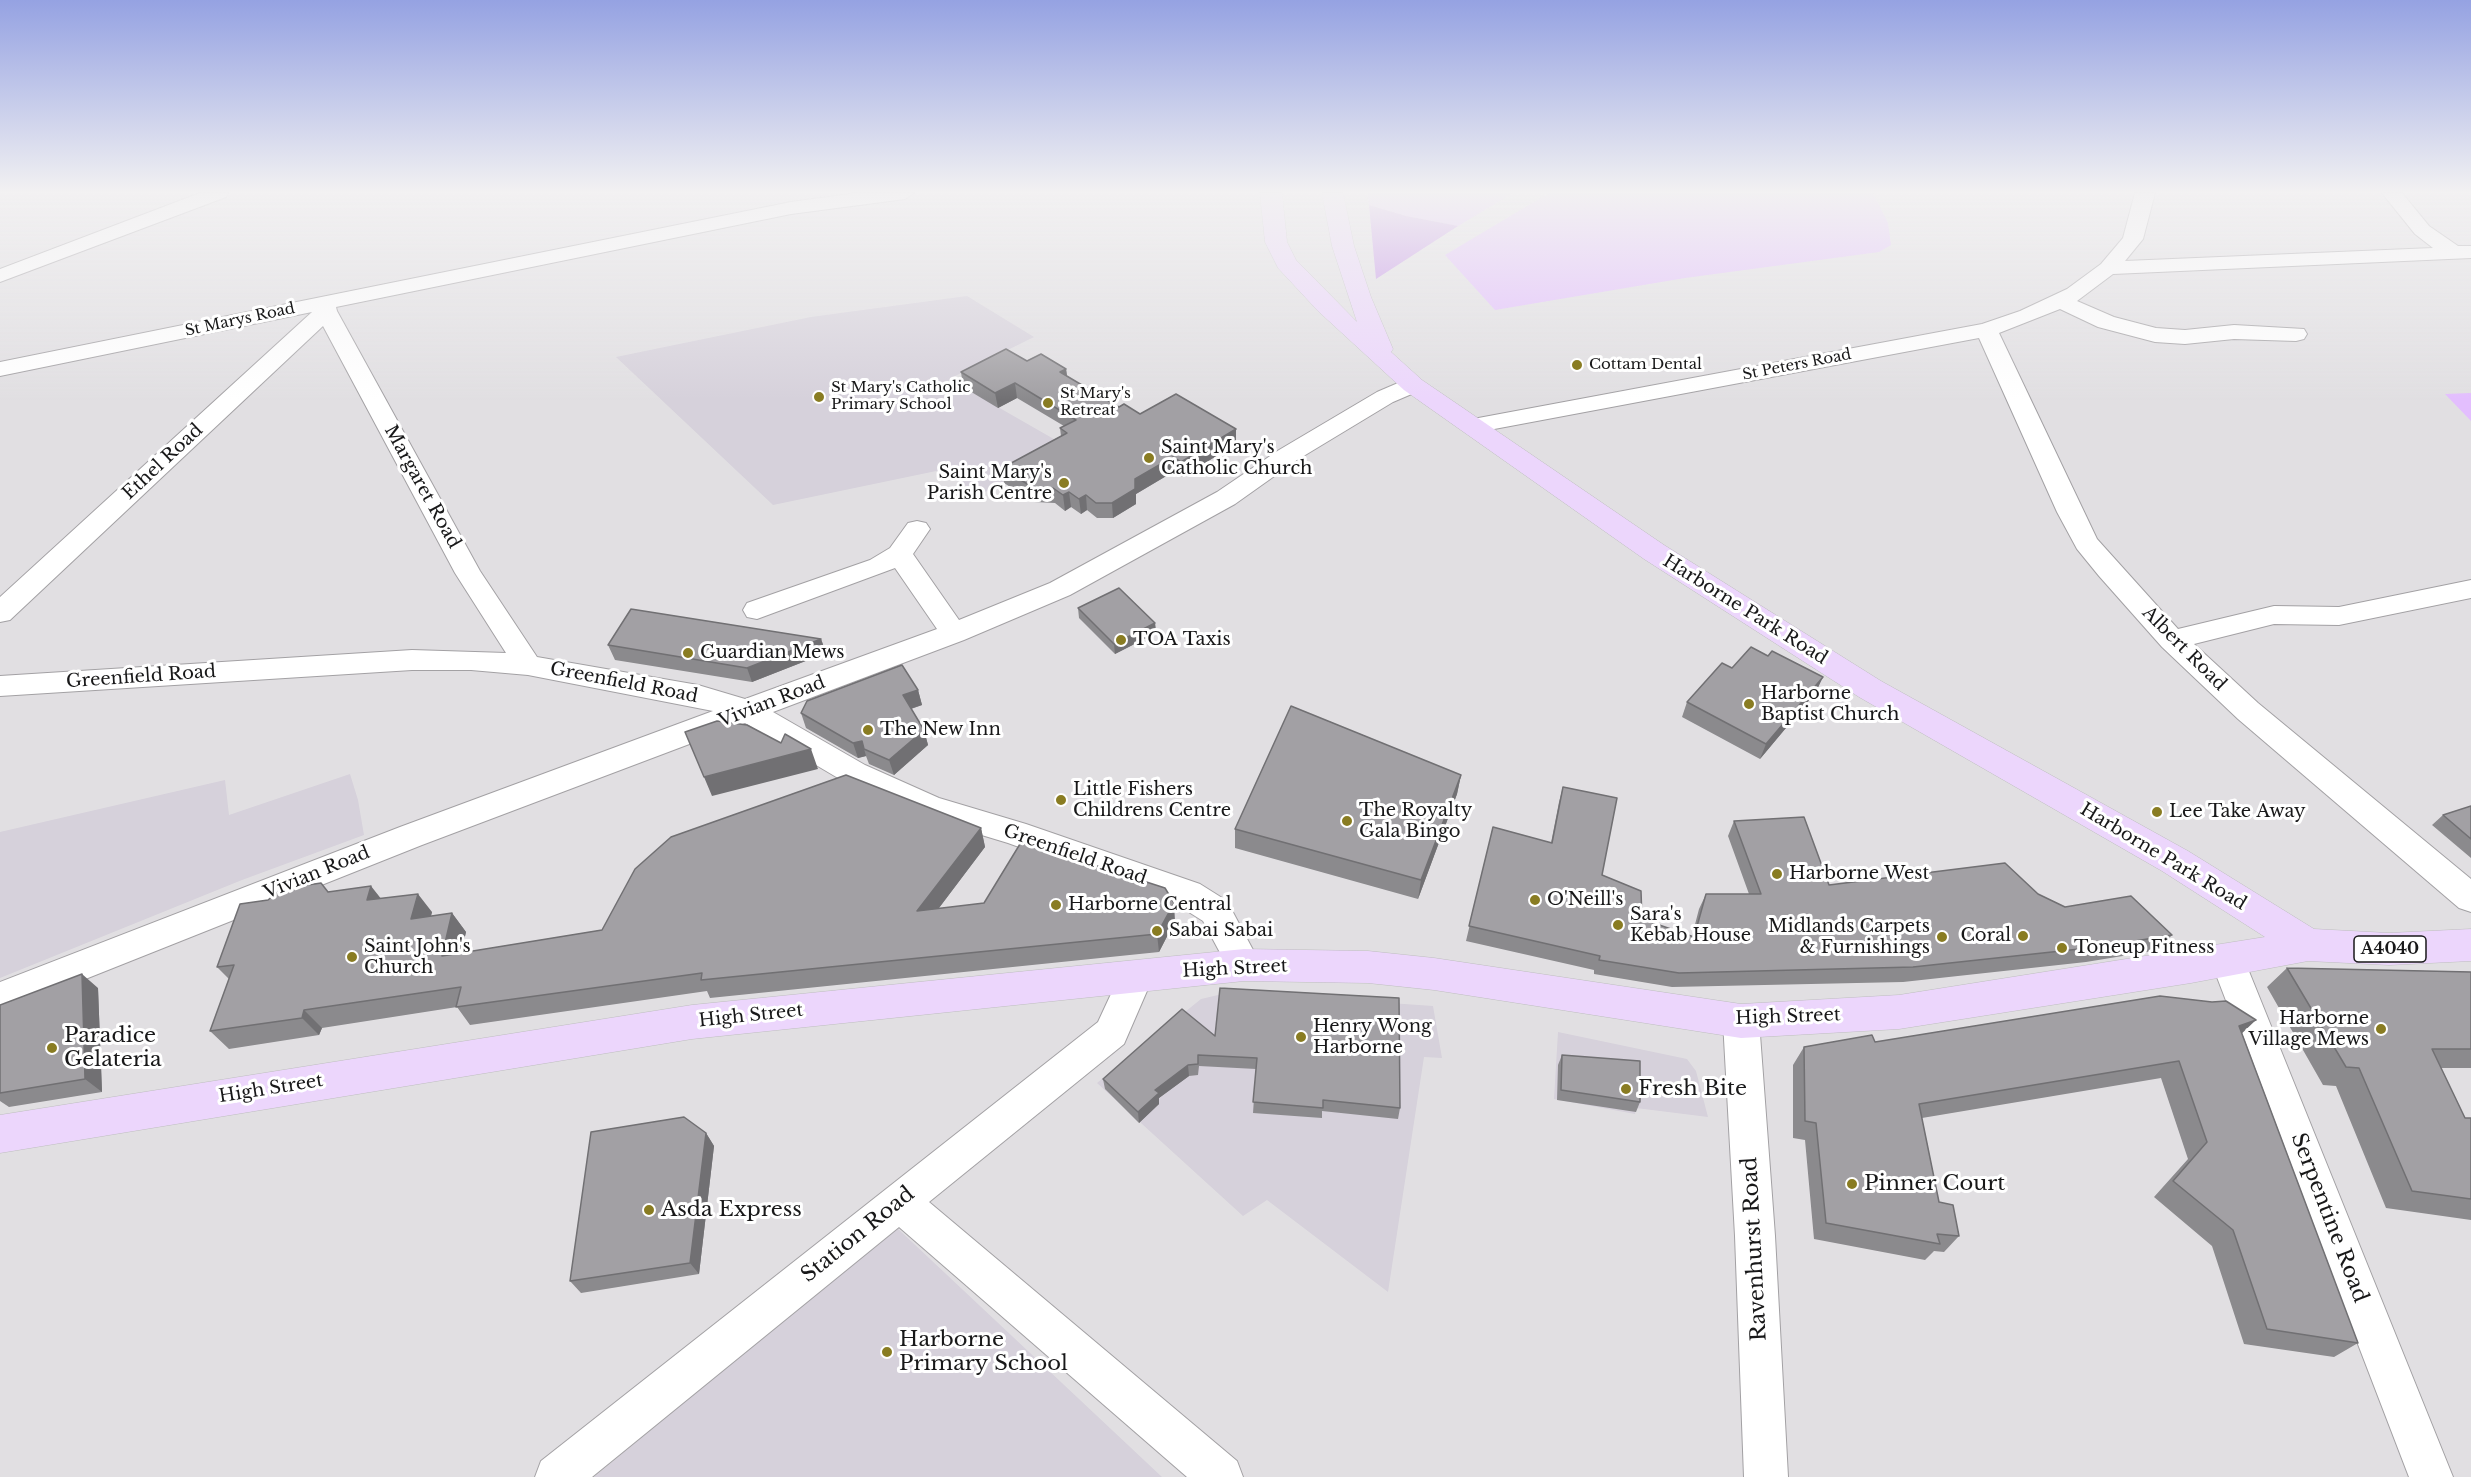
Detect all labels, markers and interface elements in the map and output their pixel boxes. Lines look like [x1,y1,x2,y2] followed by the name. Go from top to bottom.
[183,300,297,340] street label: St Marys Road
[1741,346,1853,384] street label: St Peters Road
[1589,356,1702,374] place label: Cottam Dental
[1570,358,1584,372] marker: Cottam Dental
[831,379,970,414] place label: St Mary's Catholic Primary School
[1060,385,1131,420] place label: St Mary's Retreat
[812,390,826,404] marker: St Mary's Catholic Primary School
[1041,396,1055,410] marker: St Mary's Retreat
[119,419,207,505] street label: Ethel Road
[379,422,465,552] street label: Margaret Road
[1161,437,1312,480] place label: Saint Mary's Catholic Church
[1142,451,1156,465] marker: Saint Mary's Catholic Church
[927,462,1052,504] place label: Saint Mary's Parish Centre
[1057,476,1071,490] marker: Saint Mary's Parish Centre
[1659,550,1831,670] street label: Harborne Park Road
[2137,602,2231,696] street label: Albert Road
[1133,629,1231,651] place label: TOA Taxis
[1114,633,1128,647] marker: TOA Taxis
[700,642,845,664] place label: Guardian Mews
[681,646,695,660] marker: Guardian Mews
[548,658,700,708] street label: Greenfield Road
[65,661,217,693] street label: Greenfield Road
[716,672,828,732] street label: Vivian Road
[1761,683,1899,726] place label: Harborne Baptist Church
[1742,697,1756,711] marker: Harborne Baptist Church
[880,719,1001,741] place label: The New Inn
[861,723,875,737] marker: The New Inn
[1073,779,1231,822] place label: Little Fishers Childrens Centre
[1054,793,1068,807] marker: Little Fishers Childrens Centre
[2076,799,2250,915] street label: Harborne Park Road
[1359,800,1472,842] place label: The Royalty Gala Bingo
[2169,801,2306,823] place label: Lee Take Away
[2150,805,2164,819] marker: Lee Take Away
[1340,814,1354,828] marker: The Royalty Gala Bingo
[1000,820,1150,890] street label: Greenfield Road
[261,842,373,904] street label: Vivian Road
[1789,863,1929,885] place label: Harborne West
[1770,867,1784,881] marker: Harborne West
[1547,889,1623,911] place label: O'Neill's
[1528,893,1542,907] marker: O'Neill's
[1068,894,1232,916] place label: Harborne Central
[1049,898,1063,912] marker: Harborne Central
[1630,904,1751,946] place label: Sara's Kebab House
[1768,916,1930,958] place label: Midlands Carpets & Furnishings
[1611,918,1625,932] marker: Sara's Kebab House
[1169,920,1273,942] place label: Sabai Sabai
[1150,924,1164,938] marker: Sabai Sabai
[1960,925,2011,947] place label: Coral
[2016,929,2030,943] marker: Coral
[1935,930,1949,944] marker: Midlands Carpets & Furnishings
[364,936,471,978] place label: Saint John's Church
[2354,936,2426,962] road number: A4040
[2074,937,2214,959] place label: Toneup Fitness
[2055,941,2069,955] marker: Toneup Fitness
[345,950,359,964] marker: Saint John's Church
[1182,955,1288,983] street label: High Street
[698,1000,804,1032] street label: High Street
[1735,1004,1841,1030] street label: High Street
[2248,1008,2369,1050] place label: Harborne Village Mews
[1313,1016,1432,1058] place label: Henry Wong Harborne
[2374,1022,2388,1036] marker: Harborne Village Mews
[64,1023,162,1073] place label: Paradice Gelateria
[1294,1030,1308,1044] marker: Henry Wong Harborne
[45,1041,59,1055] marker: Paradice Gelateria
[217,1070,325,1108] street label: High Street
[1638,1076,1747,1102] place label: Fresh Bite
[1619,1082,1633,1096] marker: Fresh Bite
[2285,1130,2373,1306] street label: Serpentine Road
[1738,1156,1772,1342] street label: Ravenhurst Road
[1864,1171,2005,1197] place label: Pinner Court
[1845,1177,1859,1191] marker: Pinner Court
[796,1182,920,1288] street label: Station Road
[661,1197,802,1223] place label: Asda Express
[642,1203,656,1217] marker: Asda Express
[899,1327,1068,1377] place label: Harborne Primary School
[880,1345,894,1359] marker: Harborne Primary School

